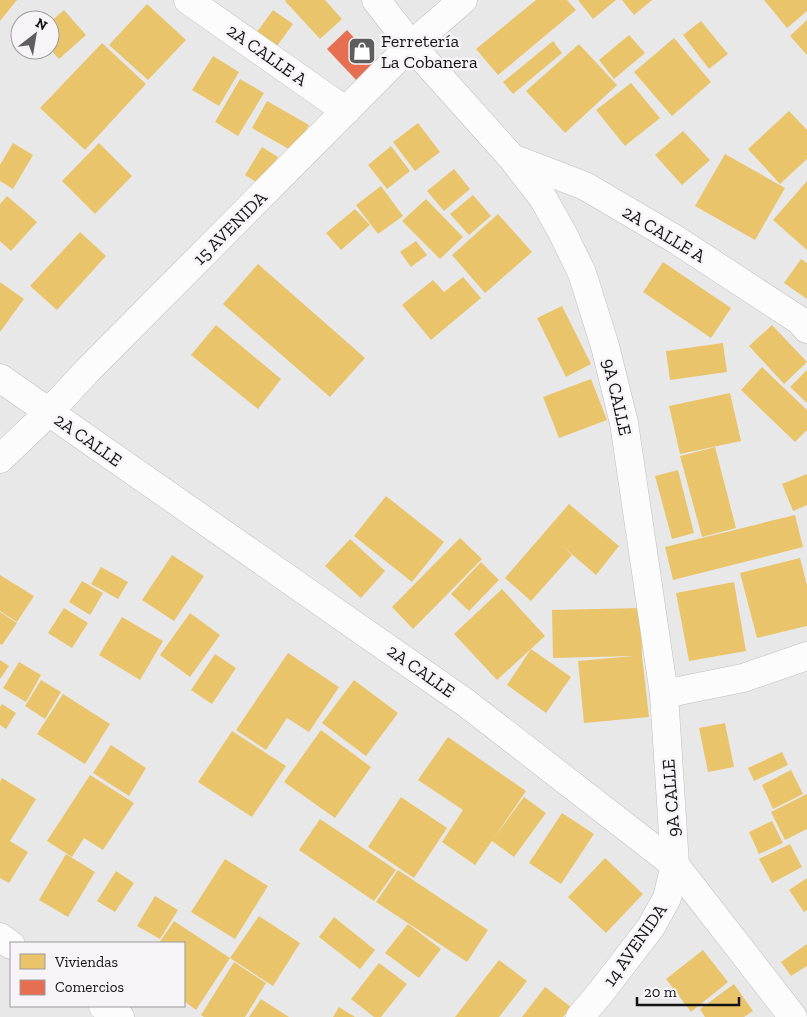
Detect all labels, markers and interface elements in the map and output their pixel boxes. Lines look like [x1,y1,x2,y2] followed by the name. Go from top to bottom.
[10,10,60,60] north arrow
[32,14,51,34] text: N
[223,19,312,91] street label: 2A CALLE A
[381,30,478,73] place label: Ferretería La Cobanera
[347,36,377,66] shop icon: Ferretería La Cobanera
[189,186,272,269] street label: 15 AVENIDA
[618,201,710,268] street label: 2A CALLE A
[597,356,637,438] street label: 9A CALLE
[50,409,126,471] street label: 2A CALLE
[383,640,459,702] street label: 2A CALLE
[657,758,685,838] street label: 9A CALLE
[599,899,672,991] street label: 14 AVENIDA
[10,942,185,1007] legend
[54,953,118,971] text: Viviendas
[637,974,740,1006] scale bar
[55,978,124,996] text: Comercios
[644,983,677,1001] text: 20 m

